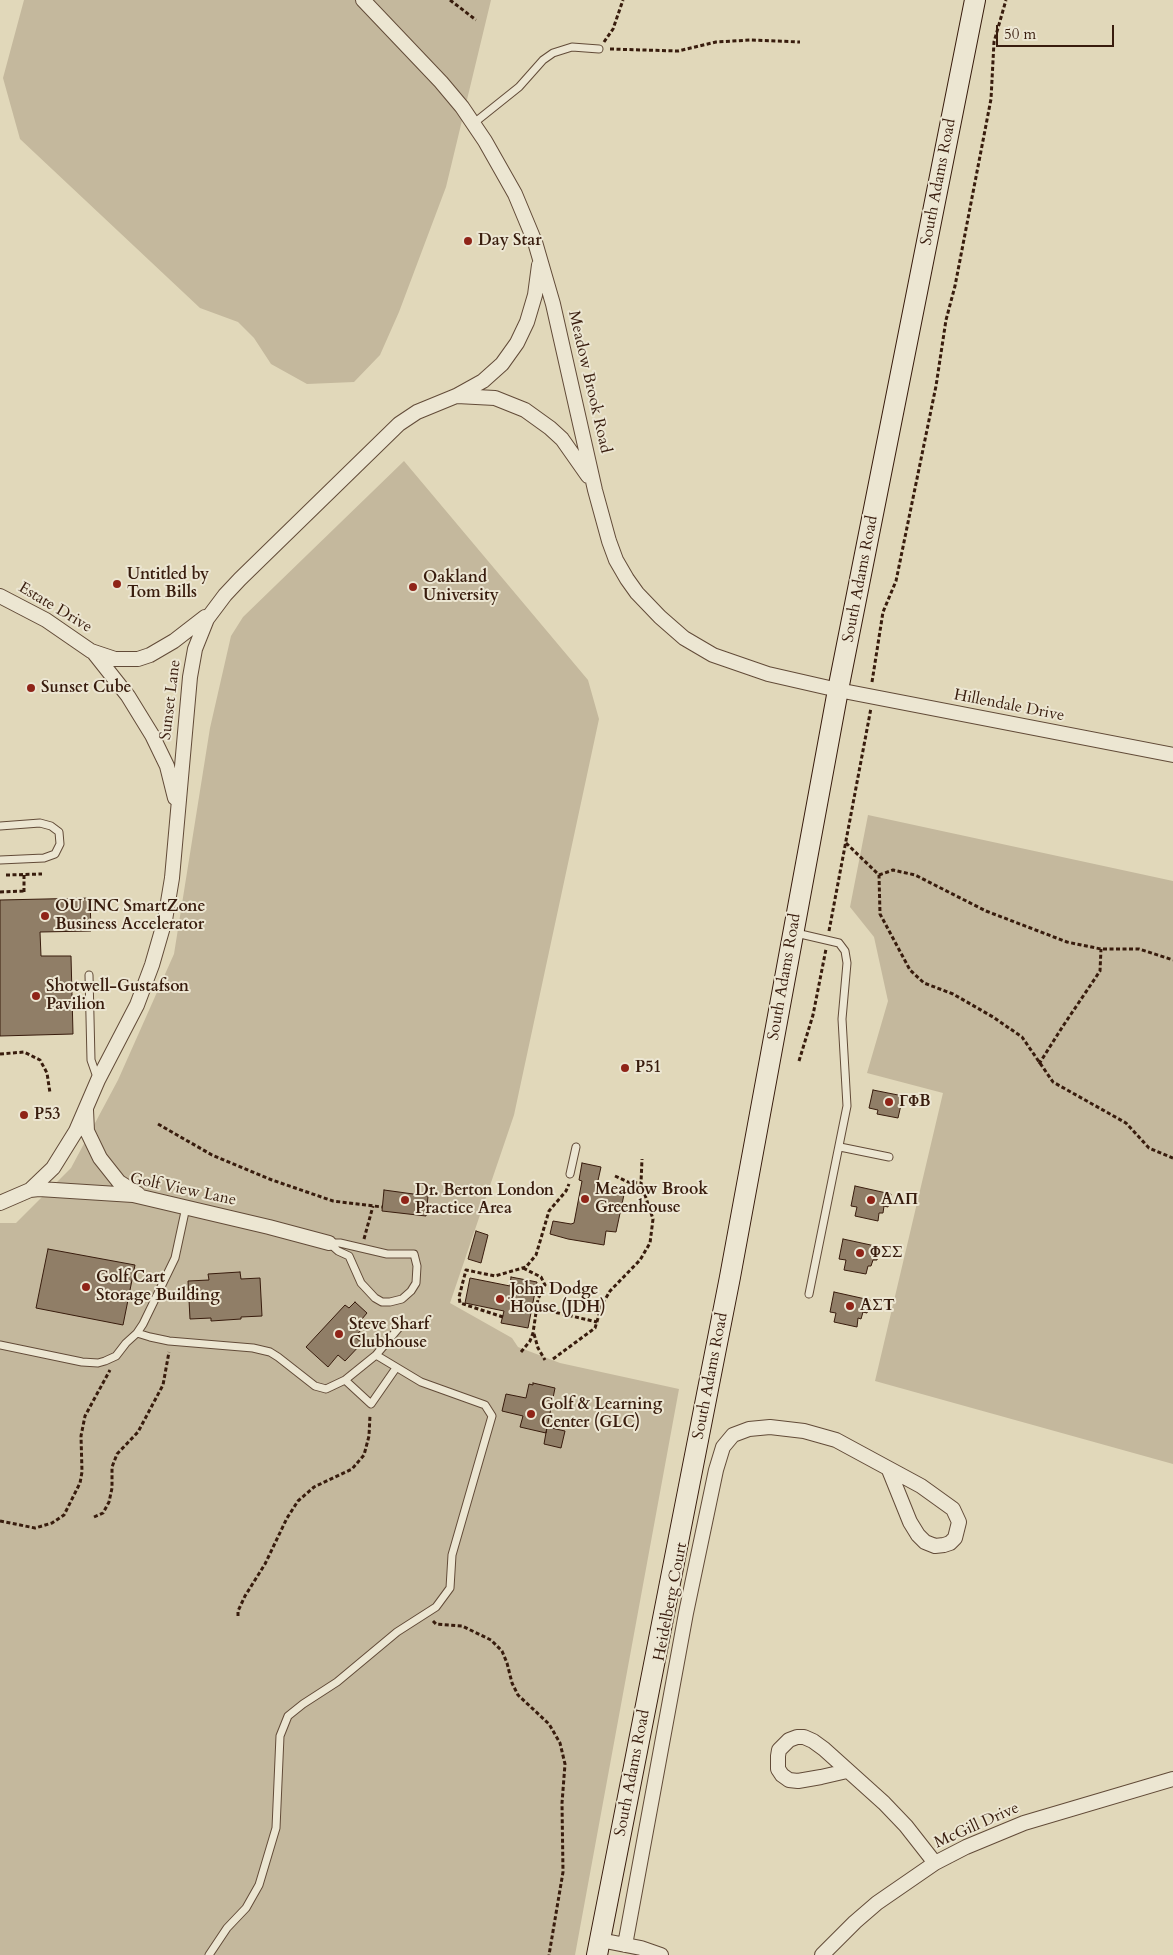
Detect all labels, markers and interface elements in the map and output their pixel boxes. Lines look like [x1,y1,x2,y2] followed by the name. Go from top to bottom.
[998,15,1116,47] scale bar
[1004,24,1036,44] text: 50 m
[917,117,961,247] street label: South Adams Road
[478,231,542,251] place label: Day Star
[462,235,474,247] marker: Day Star
[563,309,615,455] street label: Meadow Brook Road
[839,514,883,644] street label: South Adams Road
[127,565,209,603] place label: Untitled by Tom Bills
[423,568,499,606] place label: Oakland University
[111,578,123,590] marker: Untitled by Tom Bills
[15,579,95,637] street label: Estate Drive
[407,581,419,593] marker: Oakland University
[157,659,185,741] street label: Sunset Lane
[41,678,131,698] place label: Sunset Cube
[25,682,37,694] marker: Sunset Cube
[952,686,1066,726] street label: Hillendale Drive
[55,897,205,935] place label: OU INC SmartZone Business Accelerator
[39,910,51,922] marker: OU INC SmartZone Business Accelerator
[764,912,806,1042] street label: South Adams Road
[46,977,189,1015] place label: Shotwell-Gustafson Pavilion
[30,990,42,1002] marker: Shotwell-Gustafson Pavilion
[635,1058,662,1078] place label: P51
[619,1062,631,1074] marker: P51
[899,1092,931,1112] place label: ΓΦB
[883,1096,895,1108] marker: ΓΦB
[34,1105,61,1125] place label: P53
[18,1109,30,1121] marker: P53
[128,1169,238,1211] street label: Golf View Lane
[595,1180,708,1218] place label: Meadow Brook Greenhouse
[415,1181,554,1219] place label: Dr. Berton London Practice Area
[881,1190,918,1210] place label: AΛΠ
[579,1193,591,1205] marker: Meadow Brook Greenhouse
[399,1194,411,1206] marker: Dr. Berton London Practice Area
[865,1194,877,1206] marker: AΛΠ
[870,1243,903,1263] place label: ΦΣΣ
[854,1247,866,1259] marker: ΦΣΣ
[96,1268,220,1306] place label: Golf Cart Storage Building
[510,1280,606,1318] place label: John Dodge House (JDH)
[80,1281,92,1293] marker: Golf Cart Storage Building
[494,1293,506,1305] marker: John Dodge House (JDH)
[860,1296,895,1316] place label: AΣΤ
[844,1300,856,1312] marker: AΣΤ
[689,1311,733,1441] street label: South Adams Road
[349,1315,429,1353] place label: Steve Sharf Clubhouse
[333,1328,345,1340] marker: Steve Sharf Clubhouse
[541,1395,662,1433] place label: Golf & Learning Center (GLC)
[525,1408,537,1420] marker: Golf & Learning Center (GLC)
[650,1541,692,1663] street label: Heidelberg Court
[611,1708,655,1838] street label: South Adams Road
[932,1799,1022,1853] street label: McGill Drive

